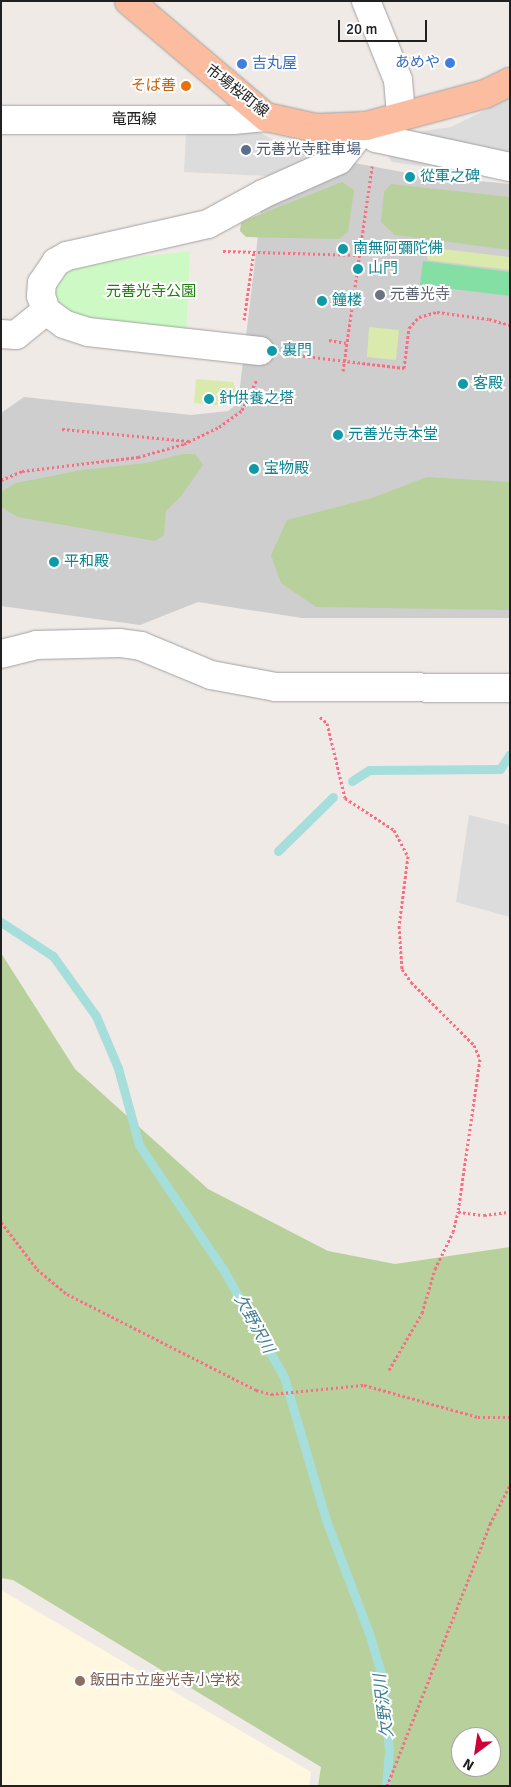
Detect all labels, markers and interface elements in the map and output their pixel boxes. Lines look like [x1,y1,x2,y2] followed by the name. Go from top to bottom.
[341,10,430,42] scale bar
[346,20,377,38] text: 20 m
[395,54,440,72] place label: あめや
[252,55,297,73] place label: 吉丸屋
[444,57,456,69] marker: あめや
[236,58,248,70] marker: 吉丸屋
[202,61,272,121] street label: 市場桜町線
[131,77,176,95] place label: そば善
[180,80,192,92] marker: そば善
[112,111,156,129] street label: 竜西線
[256,141,361,159] place label: 元善光寺駐車場
[240,144,252,156] marker: 元善光寺駐車場
[420,168,480,186] place label: 從軍之碑
[404,171,416,183] marker: 從軍之碑
[353,240,443,258] place label: 南無阿彌陀佛
[337,243,349,255] marker: 南無阿彌陀佛
[368,260,398,278] place label: 山門
[352,263,364,275] marker: 山門
[106,283,196,301] park label: 元善光寺公園
[390,286,450,304] place label: 元善光寺
[374,289,386,301] marker: 元善光寺
[332,292,362,310] place label: 鐘楼
[316,295,328,307] marker: 鐘楼
[282,342,312,360] place label: 裏門
[266,345,278,357] marker: 裏門
[473,375,503,393] place label: 客殿
[457,378,469,390] marker: 客殿
[219,390,294,408] place label: 針供養之塔
[203,393,215,405] marker: 針供養之塔
[348,426,438,444] place label: 元善光寺本堂
[332,429,344,441] marker: 元善光寺本堂
[264,460,309,478] place label: 宝物殿
[248,463,260,475] marker: 宝物殿
[64,553,109,571] place label: 平和殿
[48,556,60,568] marker: 平和殿
[230,1291,278,1357] water label: 欠野沢川
[90,1672,240,1690] place label: 飯田市立座光寺小学校
[371,1673,397,1739] water label: 欠野沢川
[74,1675,86,1687] marker: 飯田市立座光寺小学校
[451,1727,501,1777] north arrow
[460,1755,477,1774] text: N

